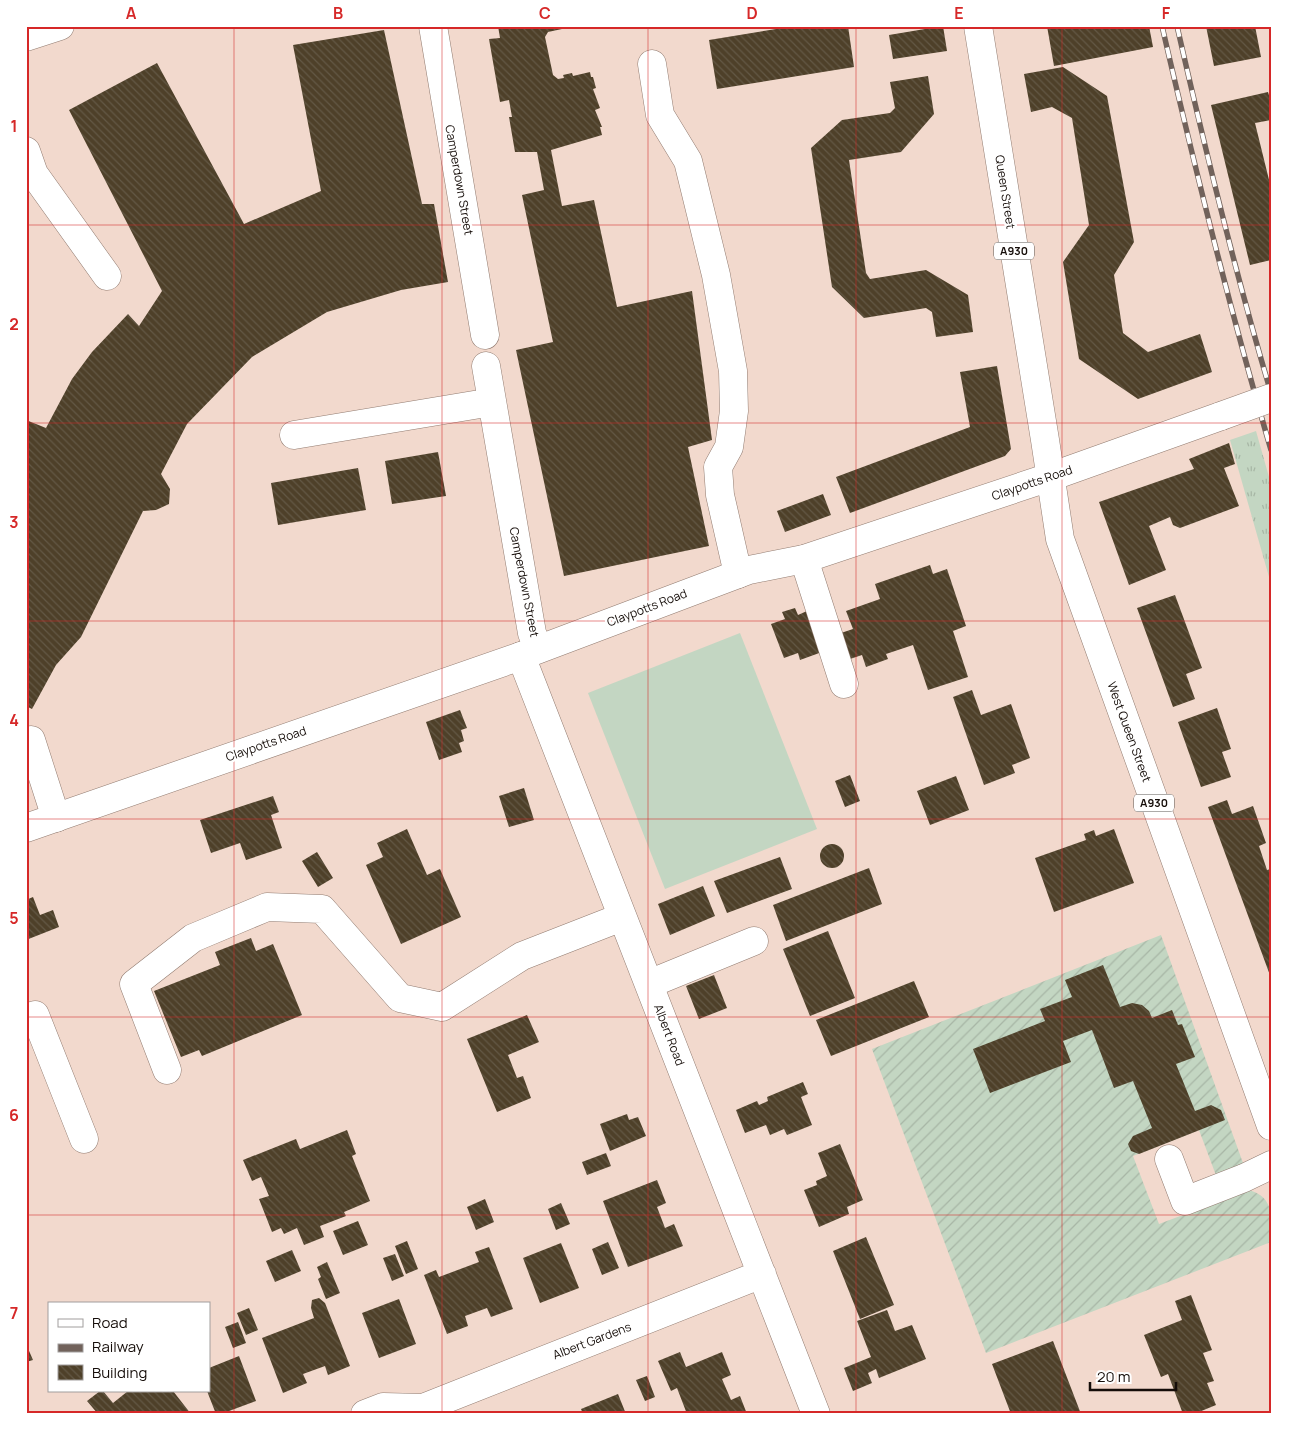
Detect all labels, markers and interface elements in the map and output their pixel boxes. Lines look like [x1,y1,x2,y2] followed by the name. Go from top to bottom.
[126,2,137,24] text: A
[333,2,343,24] text: B
[539,2,551,24] text: C
[746,2,758,24] text: D
[954,2,964,24] text: E
[1162,2,1171,24] text: F
[10,115,18,137] text: 1
[441,123,478,237] street label: Camperdown Street
[991,154,1020,230] street label: Queen Street
[994,242,1034,260] road number: A930
[9,313,19,335] text: 2
[989,461,1074,504] street label: Claypotts Road
[9,511,19,533] text: 3
[505,525,544,639] street label: Camperdown Street
[604,584,689,631] street label: Claypotts Road
[1103,679,1156,784] street label: West Queen Street
[9,709,19,731] text: 4
[223,722,308,765] street label: Claypotts Road
[1134,794,1174,811] road number: A930
[9,907,19,929] text: 5
[650,1002,689,1068] street label: Albert Road
[9,1104,19,1126] text: 6
[10,1302,18,1324] text: 7
[48,1302,210,1392] legend
[92,1312,128,1333] text: Road
[550,1318,634,1363] street label: Albert Gardens
[92,1336,144,1357] text: Railway
[1090,1360,1176,1392] scale bar
[92,1362,147,1383] text: Building
[1097,1366,1130,1387] text: 20 m

